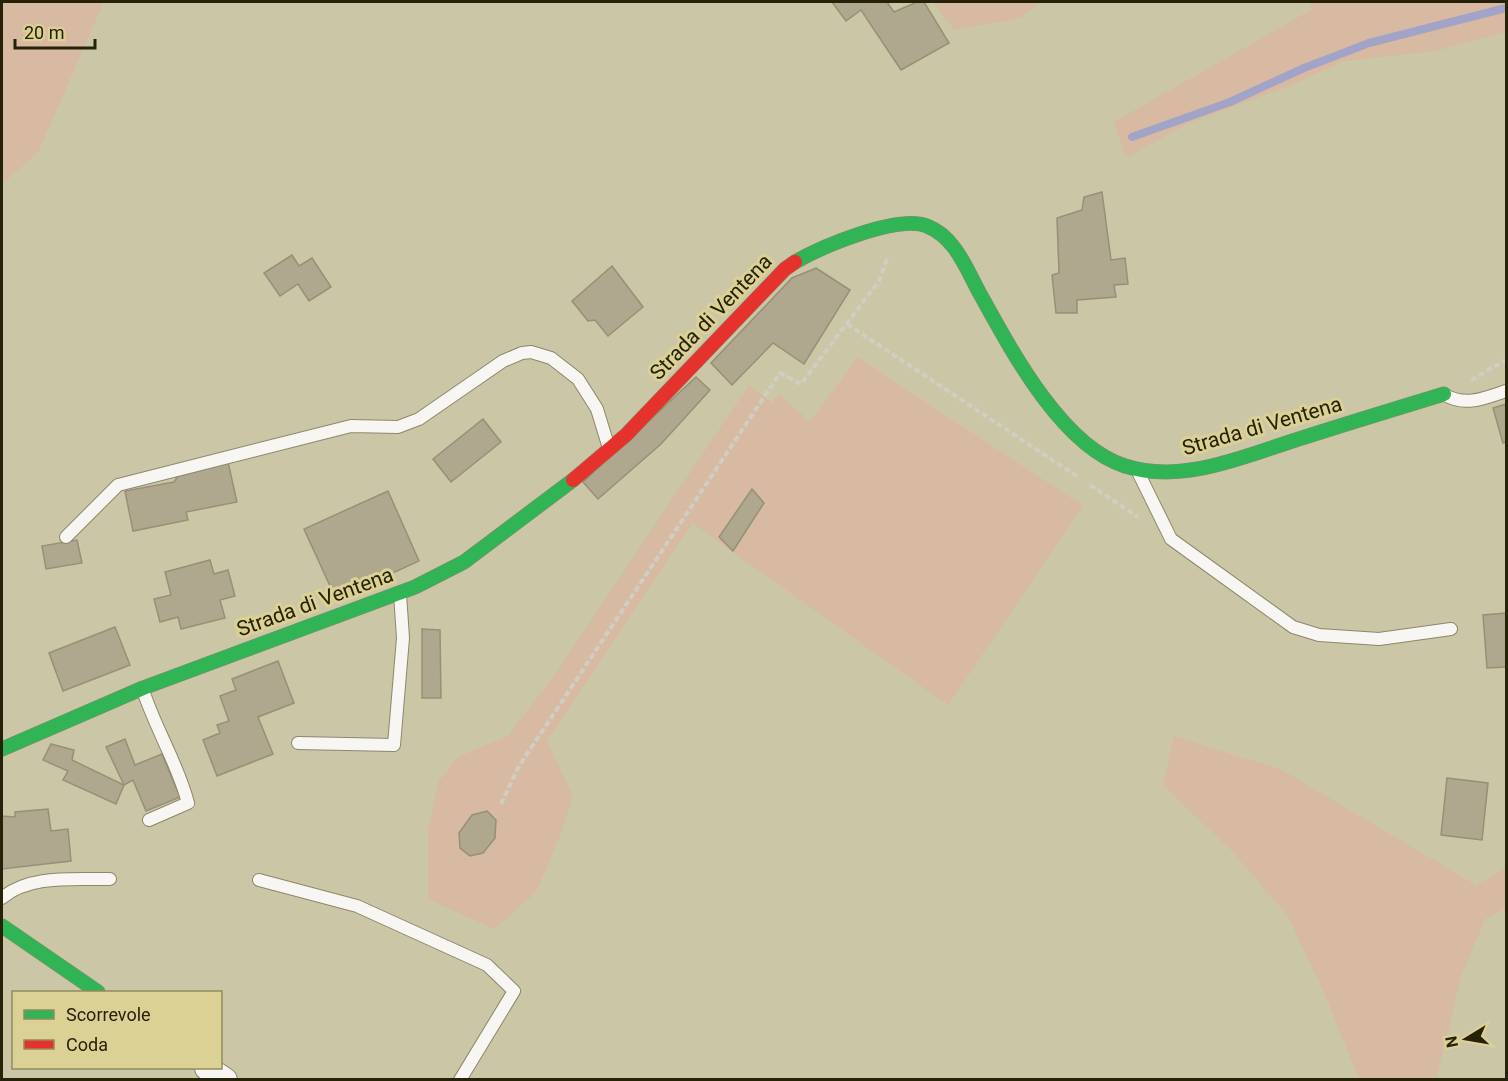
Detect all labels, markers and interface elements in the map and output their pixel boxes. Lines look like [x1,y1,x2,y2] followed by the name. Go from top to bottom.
[15,12,94,50] scale bar
[24,22,64,43] text: 20 m
[645,249,777,385] street label: Strada di Ventena
[1179,392,1345,460] street label: Strada di Ventena
[233,563,397,641] street label: Strada di Ventena
[12,991,222,1069] legend
[66,1004,151,1025] text: Scorrevole
[1436,1009,1496,1069] north arrow
[66,1034,108,1055] text: Coda
[1441,1034,1462,1049] text: N

